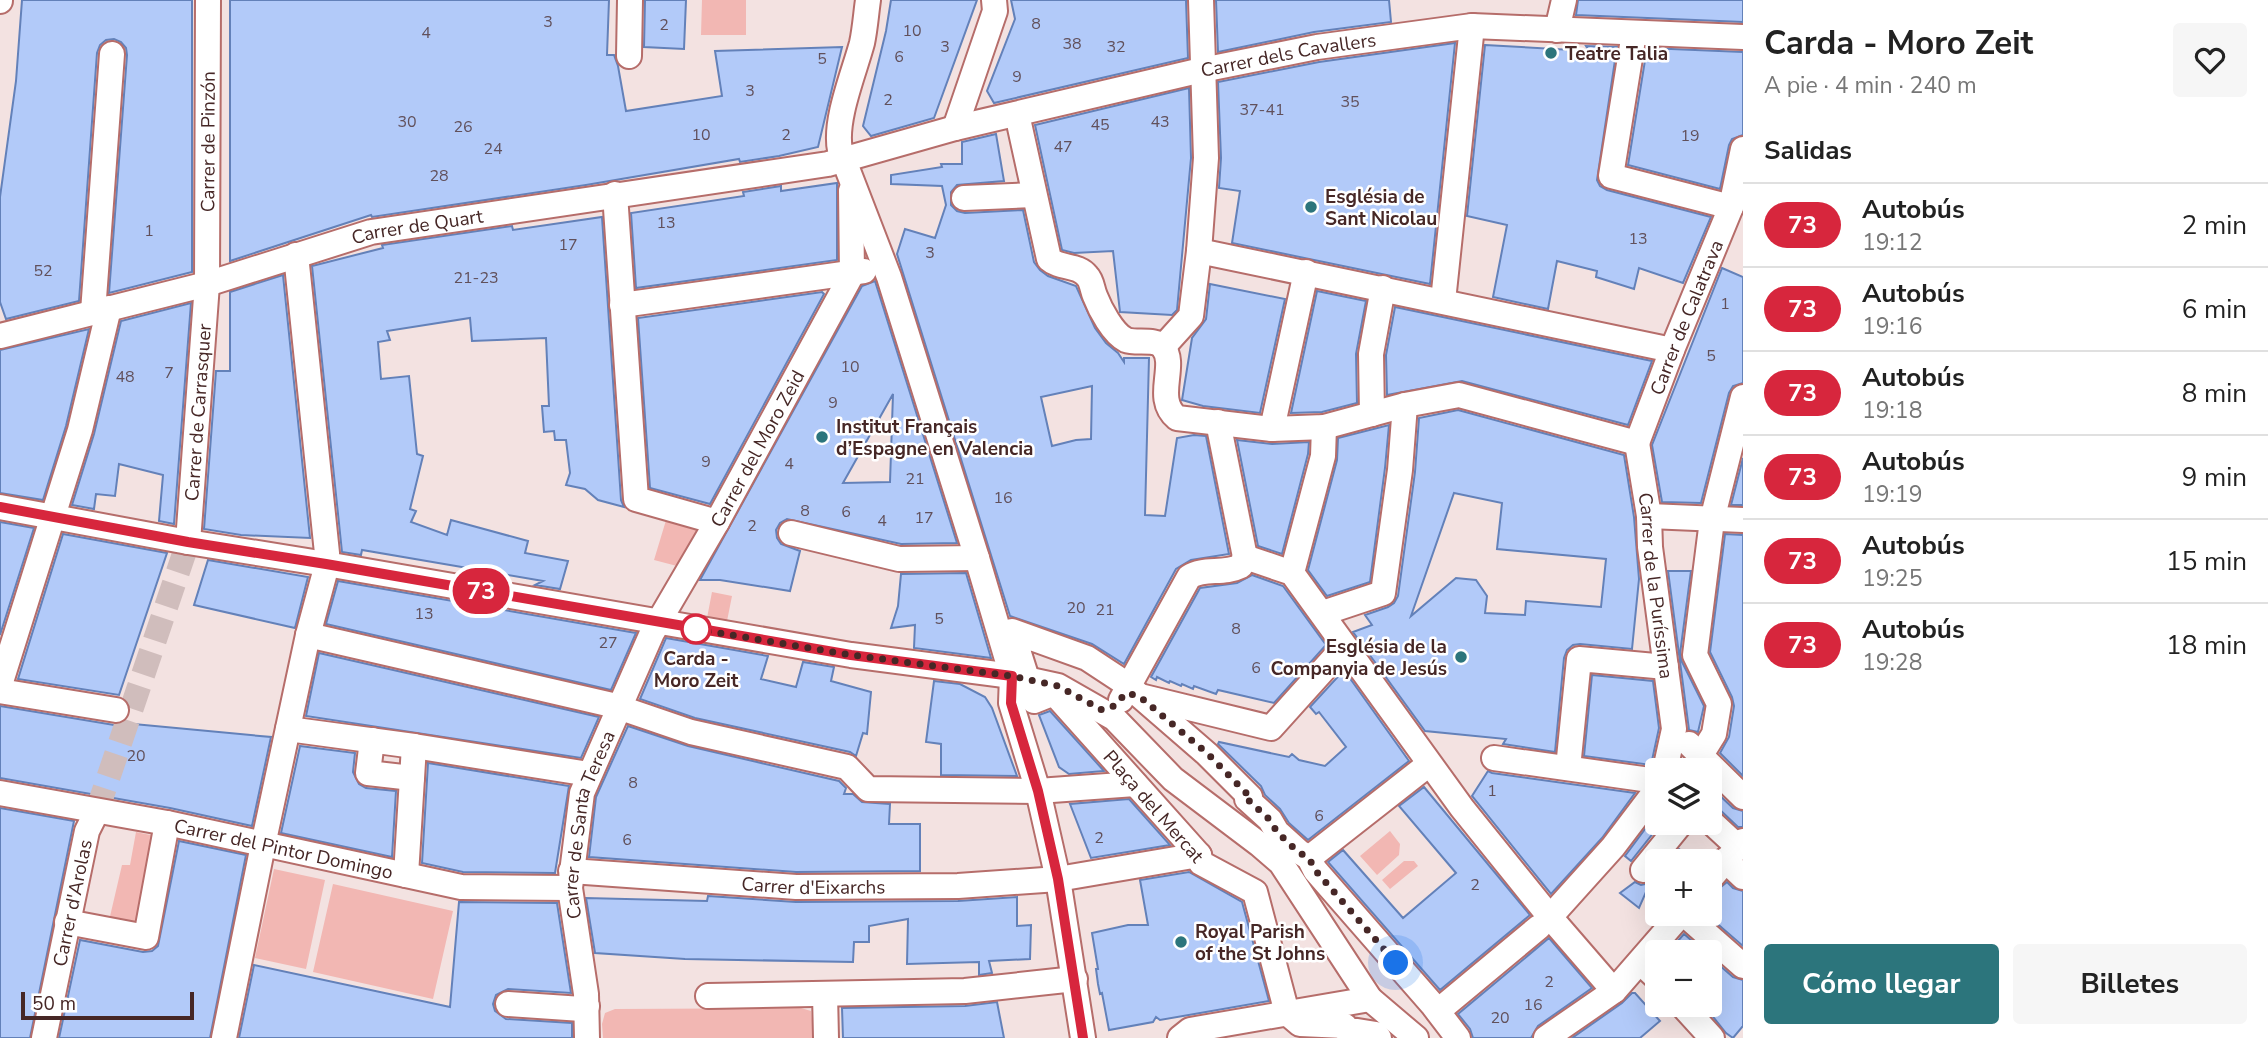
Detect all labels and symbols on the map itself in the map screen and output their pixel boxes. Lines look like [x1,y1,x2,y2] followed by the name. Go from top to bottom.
[543,11,553,33] house number: 3
[1031,13,1041,35] house number: 8
[659,14,669,36] house number: 2
[902,20,922,42] house number: 10
[421,22,431,44] house number: 4
[1198,27,1378,84] street label: Carrer dels Cavallers
[1062,33,1082,55] house number: 38
[940,36,950,58] house number: 3
[1106,36,1126,58] house number: 32
[1565,41,1668,67] place label: Teatre Talia
[1543,45,1559,61] marker: Teatre Talia
[894,46,904,68] house number: 6
[817,48,827,70] house number: 5
[1012,66,1022,88] house number: 9
[195,71,222,212] street label: Carrer de Pinzón
[745,80,755,102] house number: 3
[883,89,893,111] house number: 2
[1340,91,1360,113] house number: 35
[1239,99,1285,121] house number: 37-41
[397,111,417,133] house number: 30
[1150,111,1170,133] house number: 43
[1090,114,1110,136] house number: 45
[453,116,473,138] house number: 26
[691,124,711,146] house number: 10
[781,124,791,146] house number: 2
[1680,125,1700,147] house number: 19
[1053,136,1073,158] house number: 47
[483,138,503,160] house number: 24
[429,165,449,187] house number: 28
[1325,184,1437,232] place label: Església de Sant Nicolau
[1303,199,1319,215] marker: Església de Sant Nicolau
[348,203,485,251] street label: Carrer de Quart
[656,212,676,234] house number: 13
[144,220,154,242] house number: 1
[1628,228,1648,250] house number: 13
[558,234,578,256] house number: 17
[1644,236,1730,399] street label: Carrer de Calatrava
[925,242,935,264] house number: 3
[33,260,53,282] house number: 52
[453,267,499,289] house number: 21-23
[1720,293,1730,315] house number: 1
[179,323,218,502] street label: Carrer de Carrasquer
[1706,345,1716,367] house number: 5
[840,356,860,378] house number: 10
[164,362,174,384] house number: 7
[115,366,135,388] house number: 48
[705,366,811,532] street label: Carrer del Moro Zeid
[828,392,838,414] house number: 9
[836,414,1033,462] place label: Institut Français d’Espagne en Valencia
[814,429,830,445] marker: Institut Français d’Espagne en Valencia
[701,451,711,473] house number: 9
[784,453,794,475] house number: 4
[905,468,925,490] house number: 21
[993,487,1013,509] house number: 16
[1631,491,1679,680] street label: Carrer de la Puríssima
[800,500,810,522] house number: 8
[841,501,851,523] house number: 6
[914,507,934,529] house number: 17
[877,510,887,532] house number: 4
[747,515,757,537] house number: 2
[449,568,512,614] line badge: 73
[1066,597,1086,619] house number: 20
[1095,599,1115,621] house number: 21
[414,603,434,625] house number: 13
[934,608,944,630] house number: 5
[681,614,711,644] marker: Carda - Moro Zeit
[1231,618,1241,640] house number: 8
[598,632,618,654] house number: 27
[1271,634,1447,682] place label: Església de la Companyia de Jesús
[654,646,739,694] place label: Carda - Moro Zeit
[1453,649,1469,665] marker: Església de la Companyia de Jesús
[1251,657,1261,679] house number: 6
[558,727,622,921] street label: Carrer de Santa Teresa
[126,745,146,767] house number: 20
[1097,745,1210,869] street label: Plaça del Mercat
[628,772,638,794] house number: 8
[1487,780,1497,802] house number: 1
[1314,805,1324,827] house number: 6
[171,813,395,886] street label: Carrer del Pintor Domingo
[1094,827,1104,849] house number: 2
[622,829,632,851] house number: 6
[47,837,99,969] street label: Carrer d'Arolas
[741,871,886,901] street label: Carrer d'Eixarchs
[1470,874,1480,896] house number: 2
[1195,919,1325,967] place label: Royal Parish of the St Johns
[1173,934,1189,950] marker: Royal Parish of the St Johns
[1378,945,1413,980] your location
[1544,971,1554,993] house number: 2
[21,989,194,1021] scale bar
[1523,994,1543,1016] house number: 16
[1490,1007,1510,1029] house number: 20

